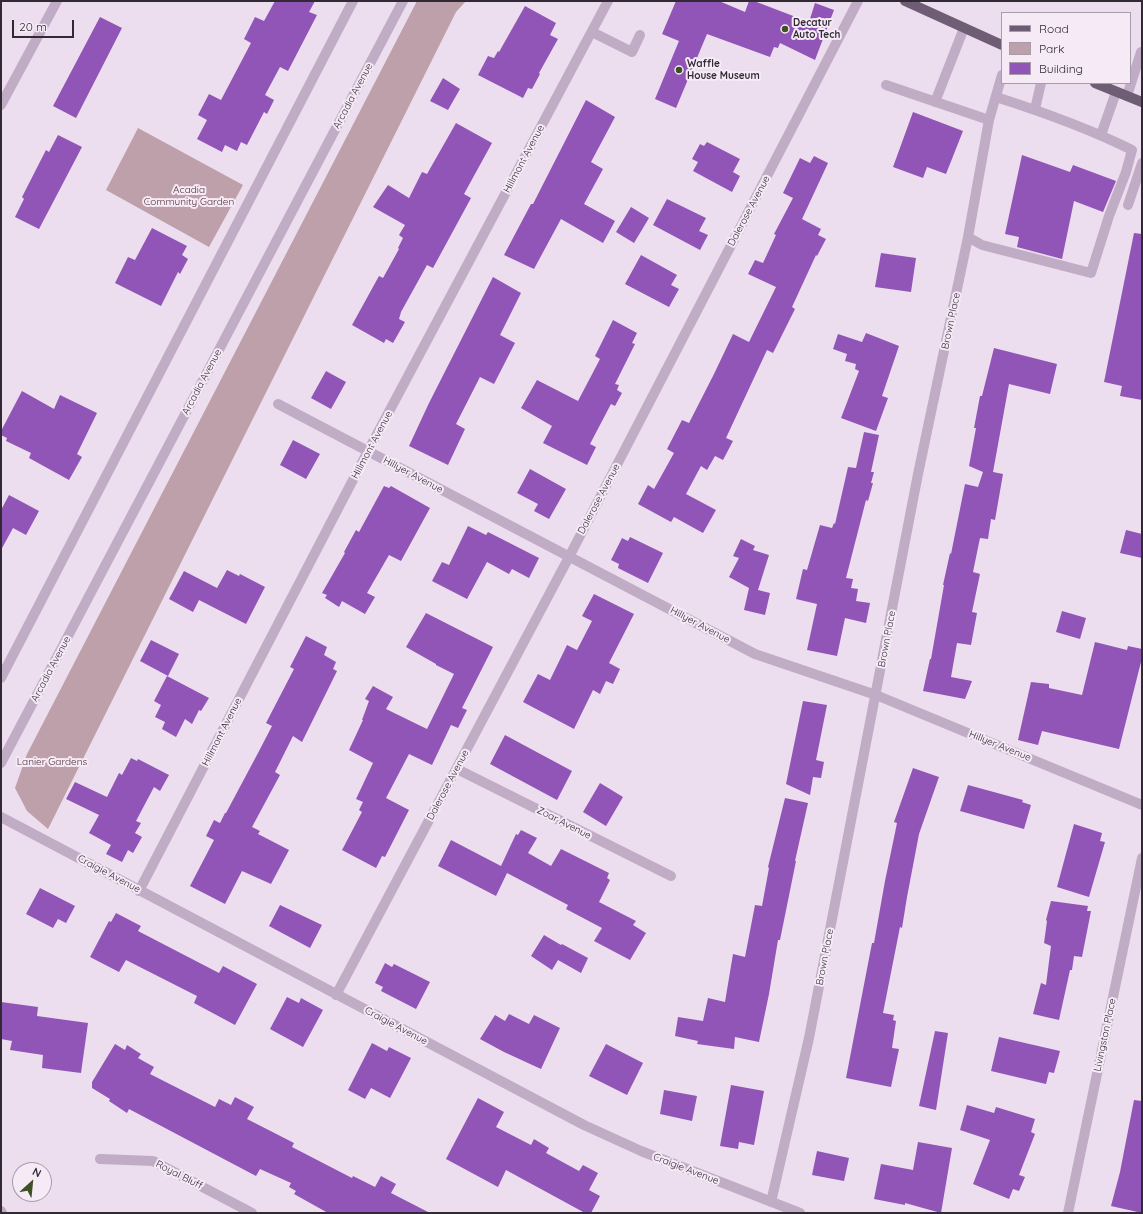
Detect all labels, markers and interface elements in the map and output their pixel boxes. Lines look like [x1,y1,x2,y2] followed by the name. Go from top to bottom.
[14,12,76,38] scale bar
[1001,12,1131,84] legend
[793,17,840,40] place label: Decatur Auto Tech
[19,19,47,34] text: 20 m
[1039,21,1069,36] text: Road
[780,24,790,34] marker: Decatur Auto Tech
[1039,41,1064,56] text: Park
[687,58,760,82] place label: Waffle House Museum
[331,61,375,131] street label: Arcadia Avenue
[1039,61,1083,76] text: Building
[674,65,684,75] marker: Waffle House Museum
[501,123,547,195] street label: Hillmont Avenue
[725,174,773,248] street label: Dalerose Avenue
[144,184,234,208] park label: Acadia Community Garden
[939,292,963,350] street label: Brown Place
[180,347,224,417] street label: Arcadia Avenue
[349,409,395,481] street label: Hillmont Avenue
[381,454,445,496] street label: Hillyer Avenue
[575,462,623,536] street label: Dalerose Avenue
[668,604,732,646] street label: Hillyer Avenue
[876,610,898,668] street label: Brown Place
[29,634,73,704] street label: Arcadia Avenue
[200,696,244,768] street label: Hillmont Avenue
[967,728,1033,764] street label: Hillyer Avenue
[424,748,472,822] street label: Dalerose Avenue
[17,756,87,768] park label: Lanier Gardens
[535,804,593,842] street label: Zoar Avenue
[76,852,142,896] street label: Craigie Avenue
[814,928,836,986] street label: Brown Place
[1091,997,1119,1073] street label: Livingston Place
[363,1004,429,1048] street label: Craigie Avenue
[651,1151,721,1187] street label: Craigie Avenue
[154,1158,204,1192] street label: Royal Bluff
[12,1162,52,1202] north arrow
[30,1164,44,1180] text: N

